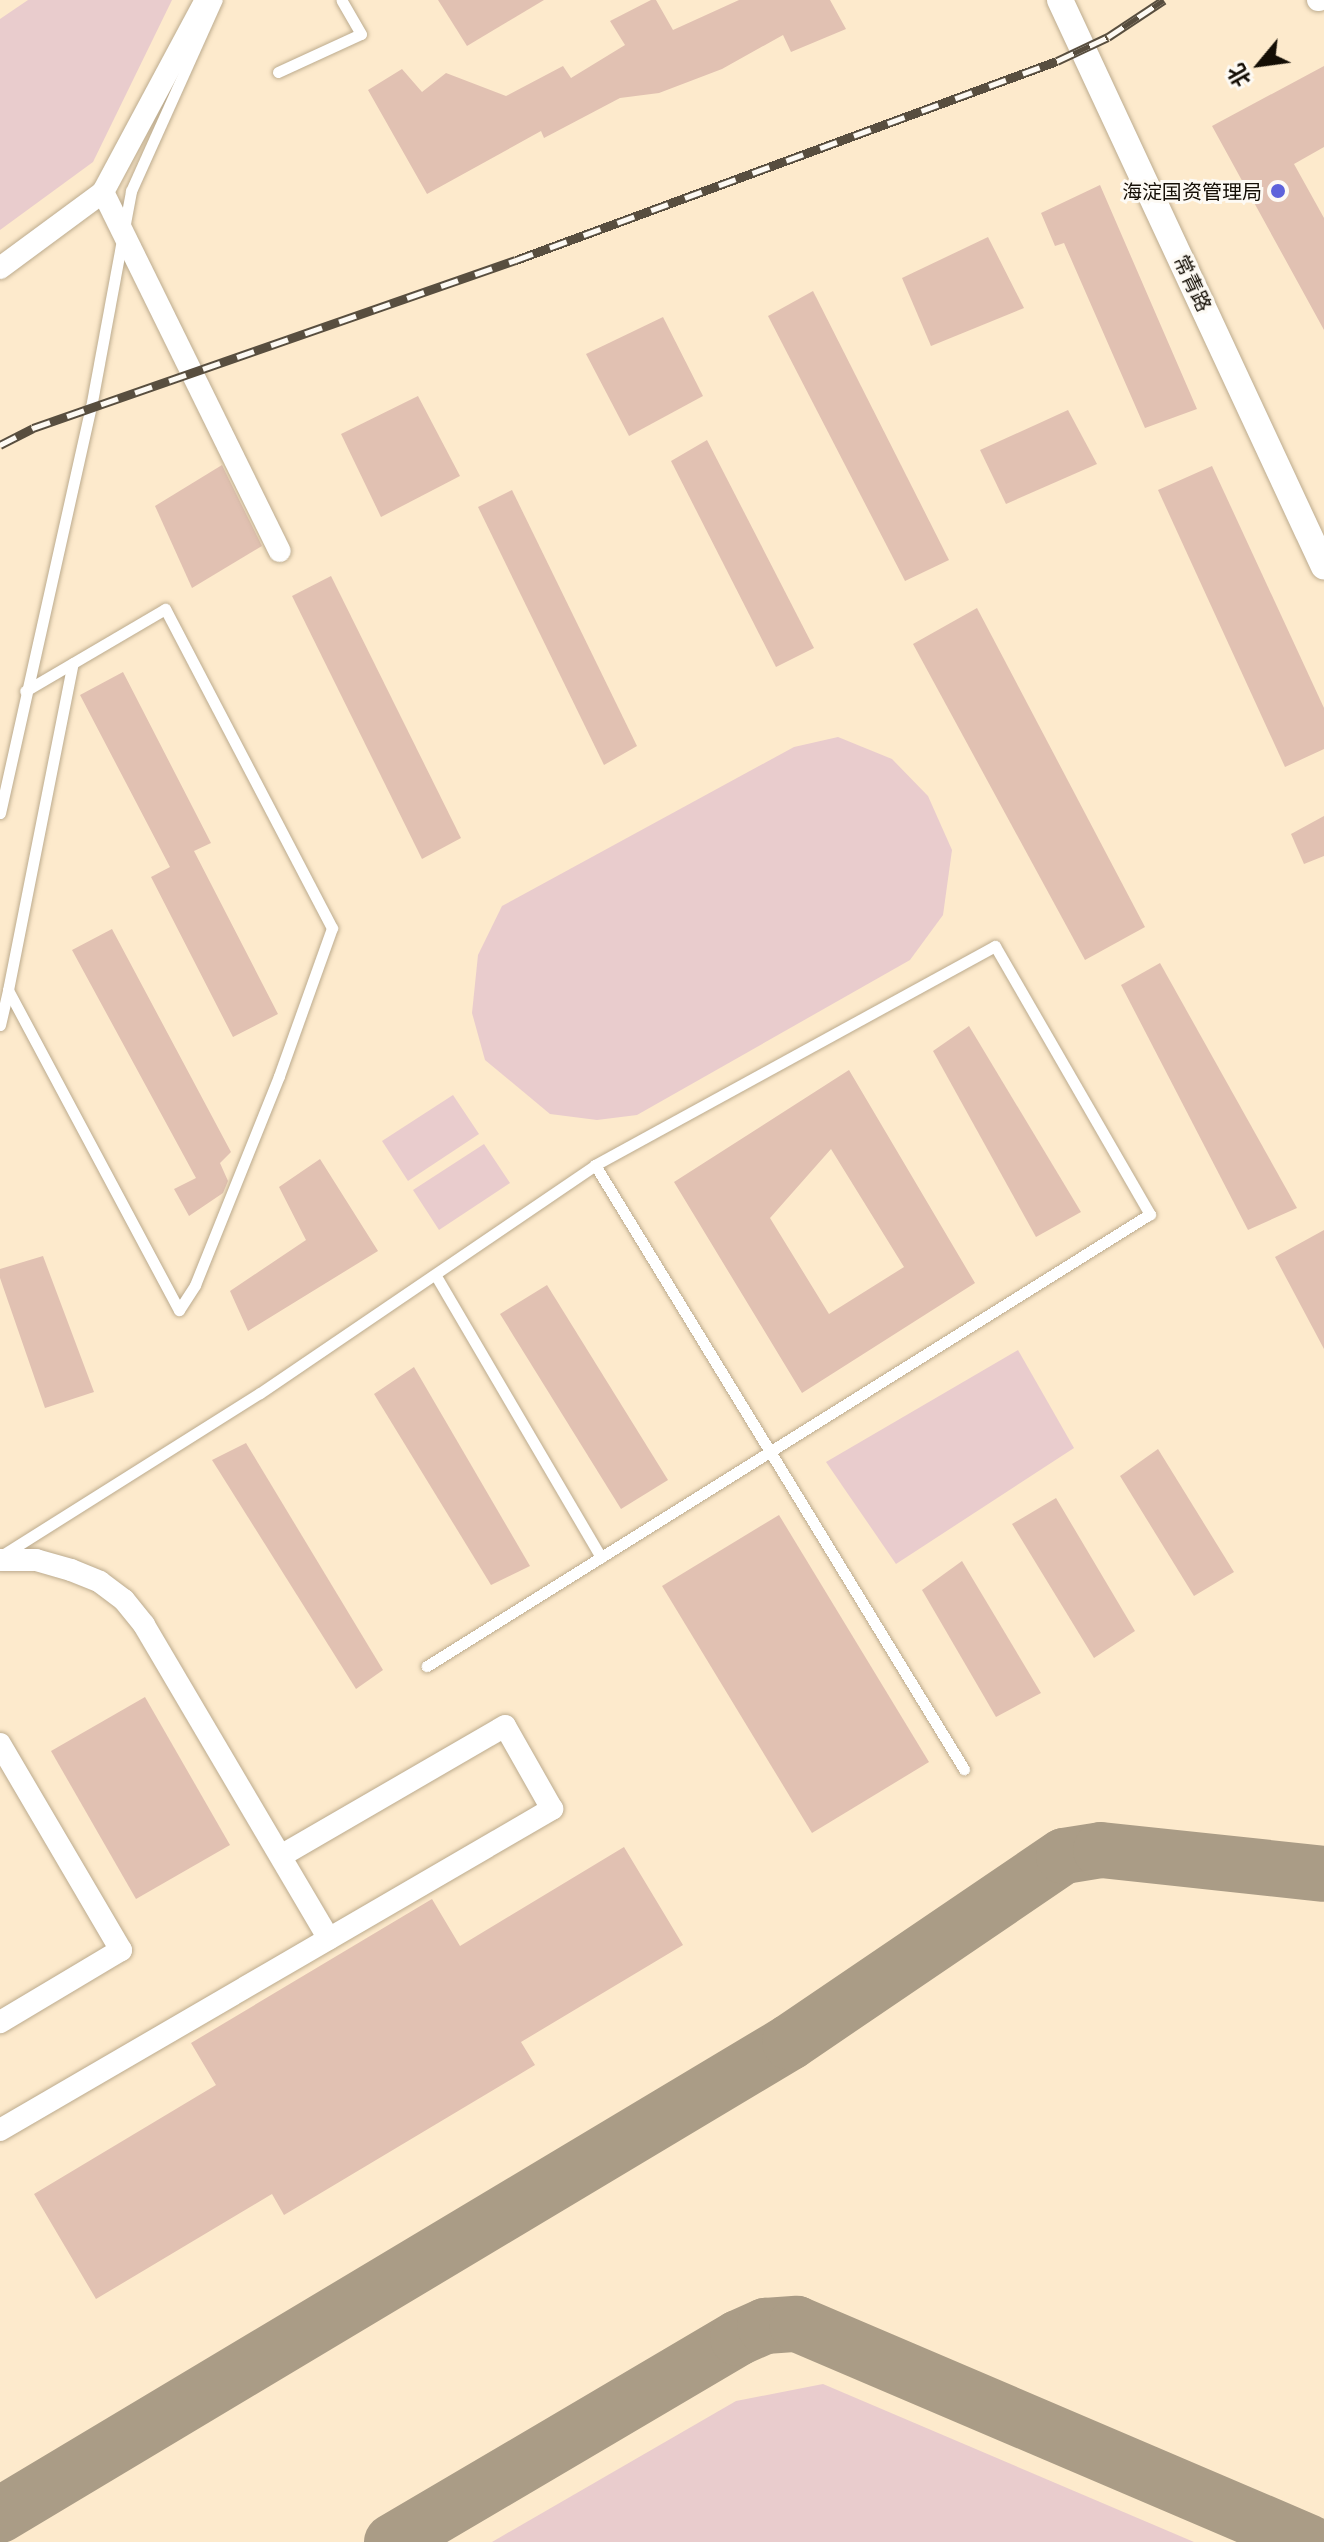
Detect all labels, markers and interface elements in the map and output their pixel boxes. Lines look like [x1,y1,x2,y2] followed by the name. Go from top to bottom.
[1220,24,1300,104] north arrow
[1221,60,1256,92] text: 北
[1122,179,1262,203] place label: 海淀国资管理局
[1269,182,1287,200] marker: 海淀国资管理局
[1169,251,1217,315] street label: 常青路

